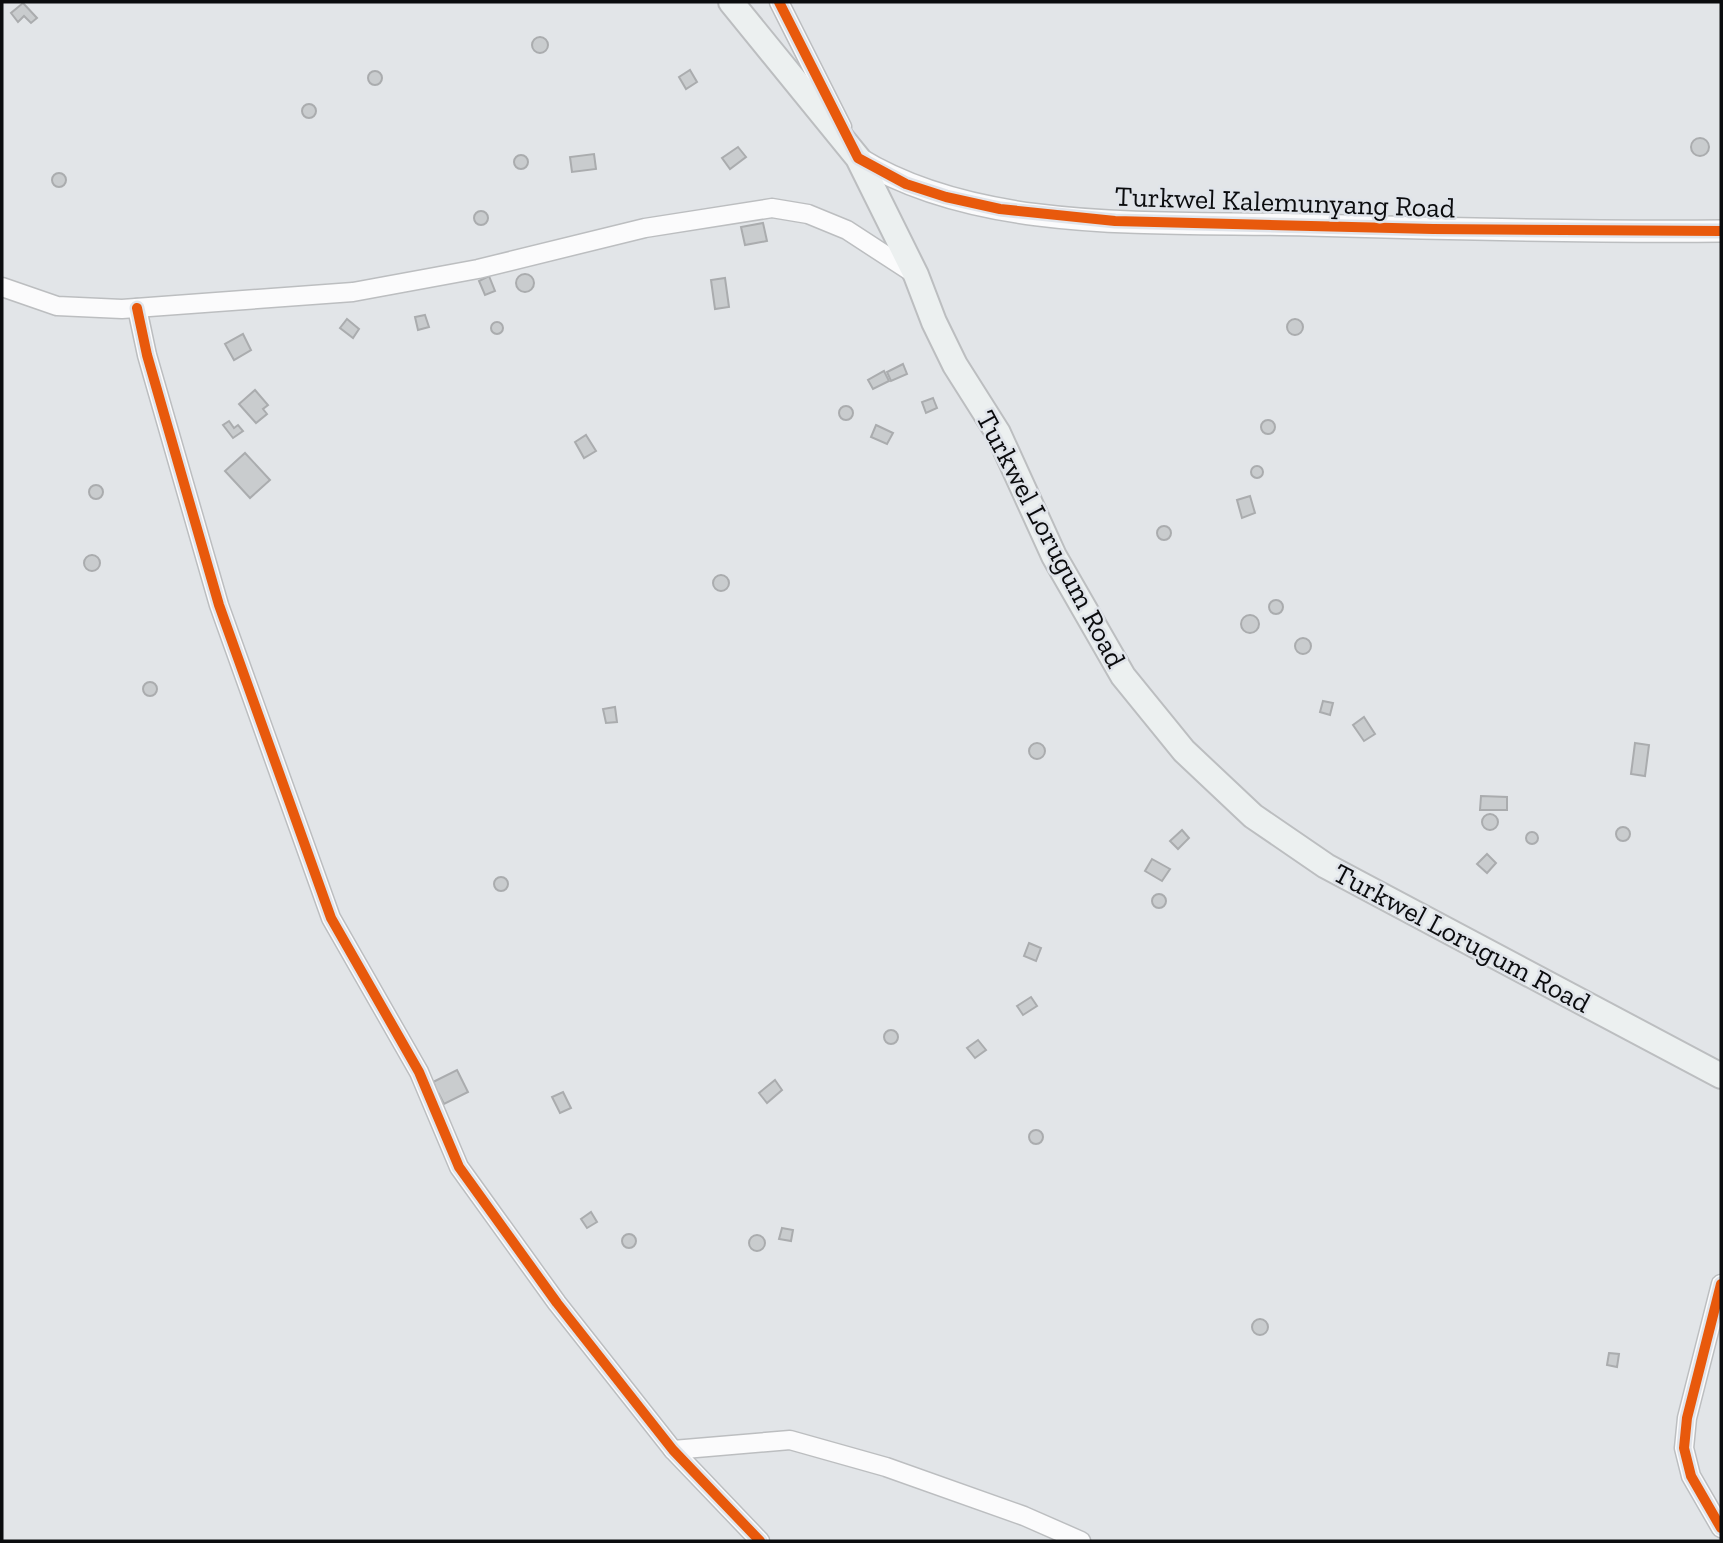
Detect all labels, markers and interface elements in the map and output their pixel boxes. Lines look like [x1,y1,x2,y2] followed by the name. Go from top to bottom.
[1114,180,1456,224] street label: Turkwel Kalemunyang Road
[969,405,1133,673] street label: Turkwel Lorugum Road
[1328,856,1596,1020] street label: Turkwel Lorugum Road

